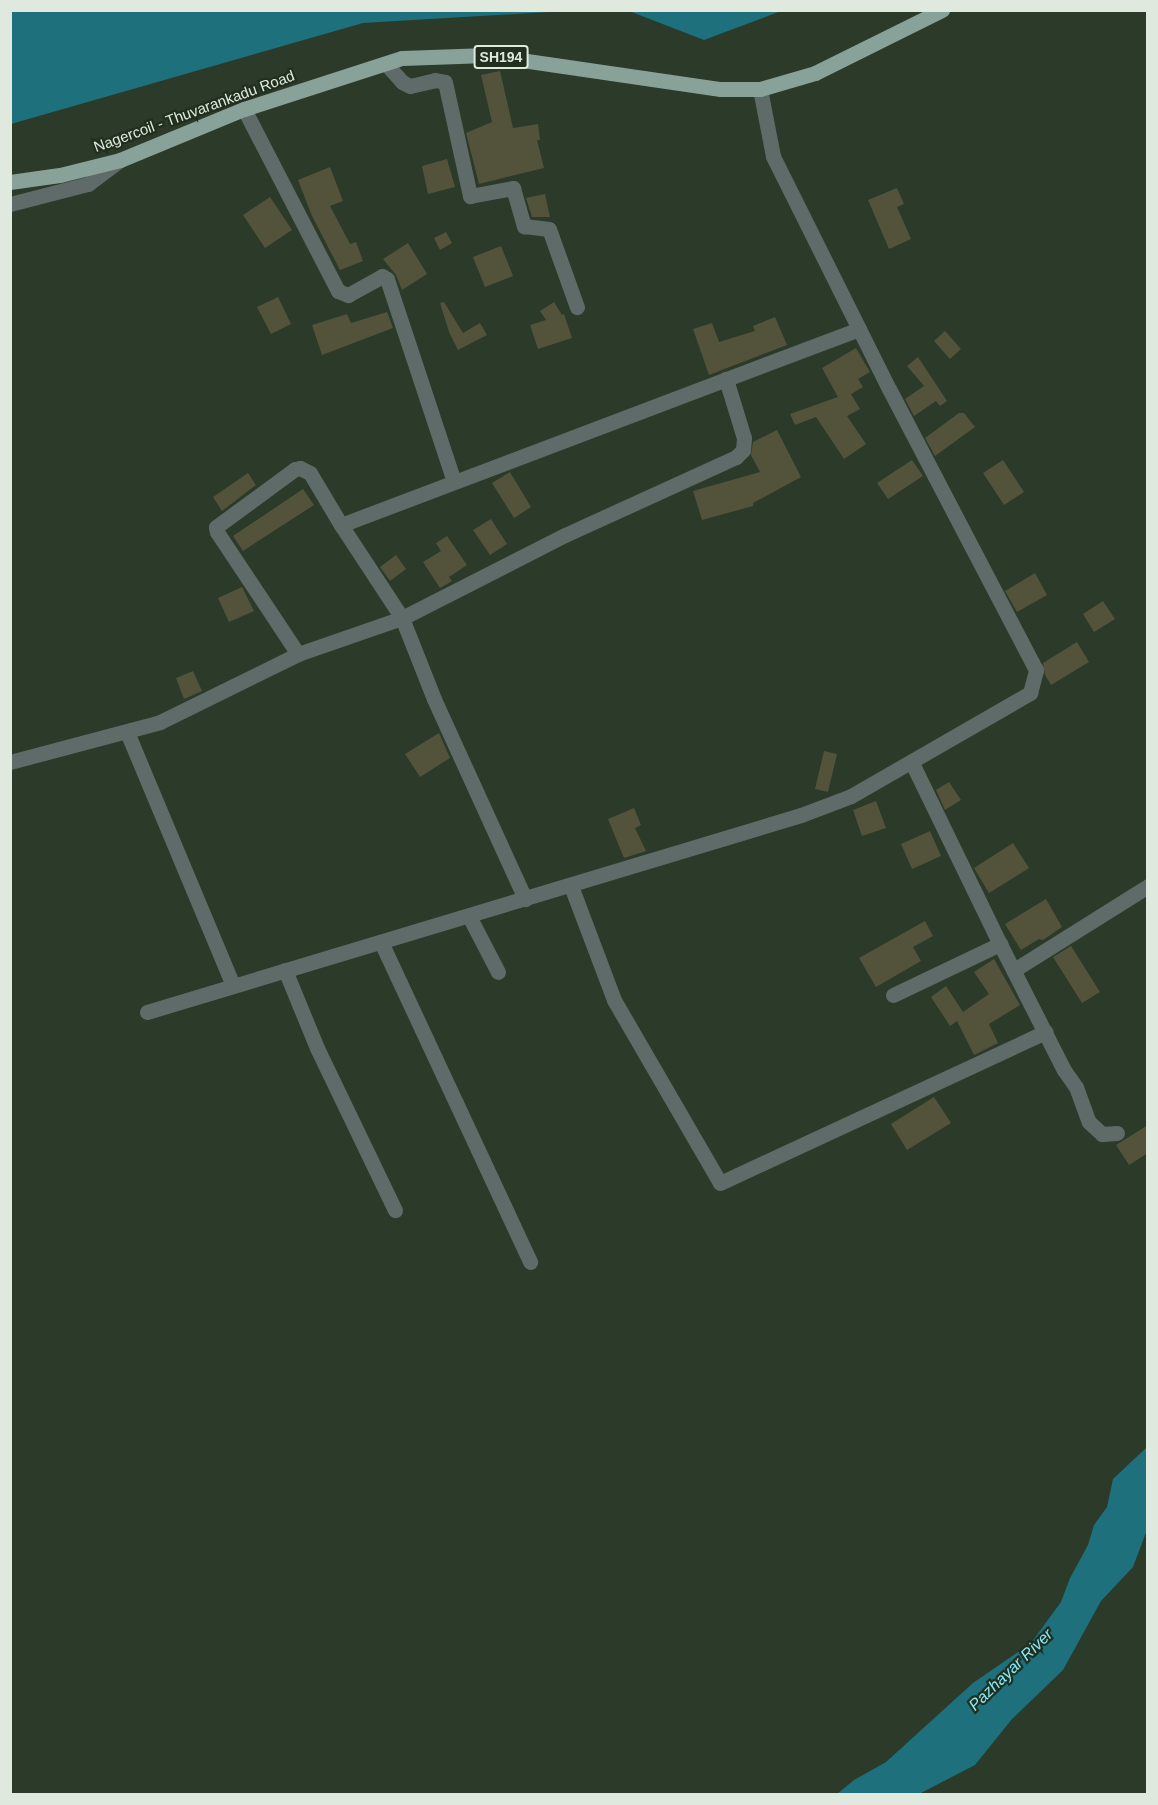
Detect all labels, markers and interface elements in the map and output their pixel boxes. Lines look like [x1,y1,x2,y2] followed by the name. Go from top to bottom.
[472,46,530,68] road number: SH194
[91,66,297,156] street label: Nagercoil - Thuvarankadu Road
[965,1625,1057,1715] water label: Pazhayar River

